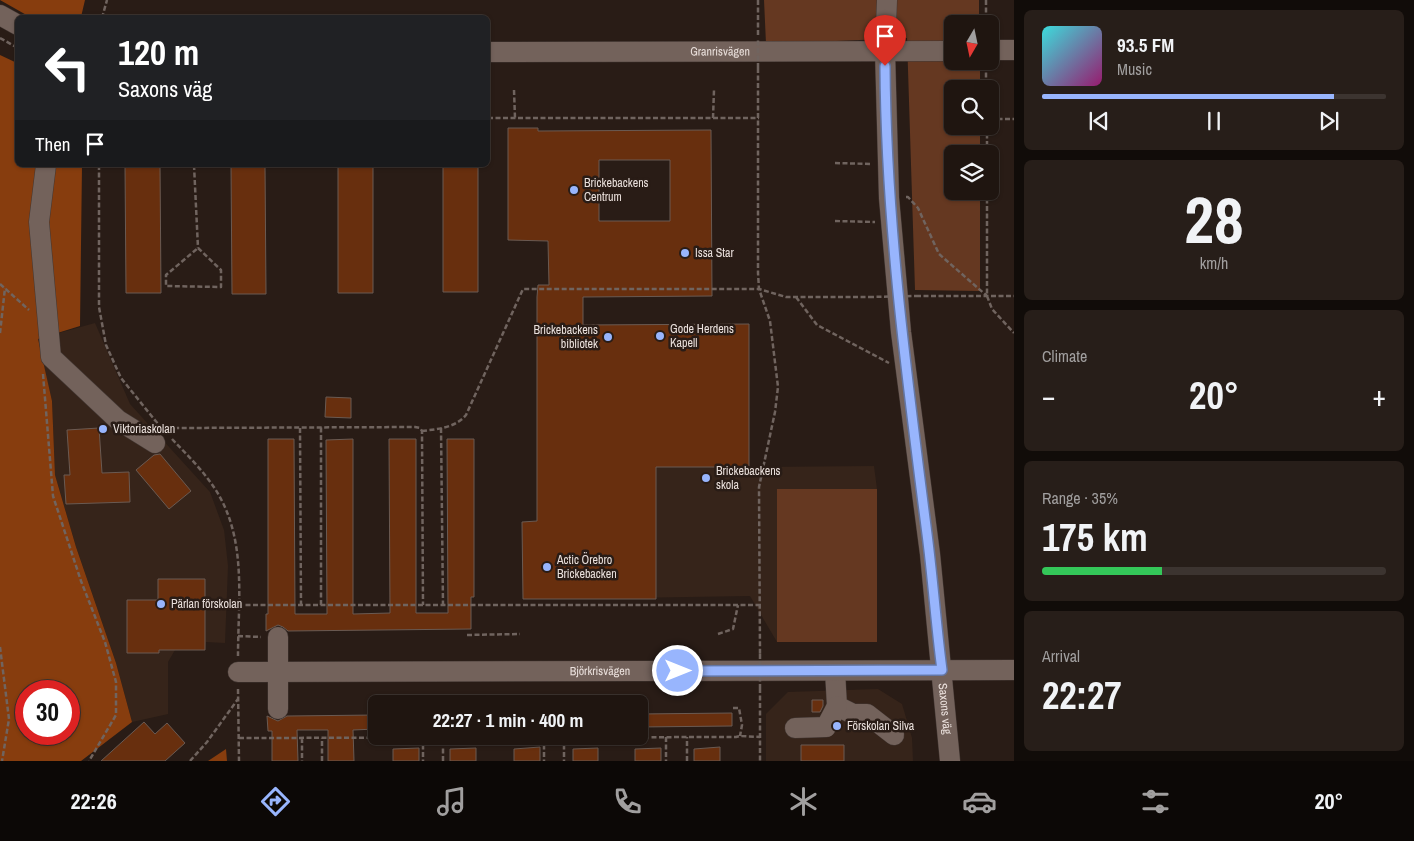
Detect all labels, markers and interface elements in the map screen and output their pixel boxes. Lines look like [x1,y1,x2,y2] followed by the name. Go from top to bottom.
[864,15,906,66] pin
[944,15,999,70] north arrow
[944,15,999,200] map controls
[871,22,899,50] icon: arrive
[118,29,199,76] text: 120 m
[1117,32,1174,58] text: 93.5 FM
[35,35,100,100] icon: left
[690,43,750,60] street label: Granrisvägen
[1117,58,1152,80] text: Music
[118,74,212,104] text: Saxons väg
[944,80,999,135] button: search
[1085,107,1113,135] icon: previous
[1200,107,1228,135] icon: pause
[1315,107,1343,135] icon: next
[81,130,109,158] icon: arrive
[35,131,71,157] text: Then
[944,145,999,200] button: layers
[584,175,649,205] place label: Brickebackens Centrum
[1184,176,1244,263] text: 28
[568,184,580,196] marker: Brickebackens Centrum
[695,245,735,261] place label: Issa Star
[679,247,691,259] marker: Issa Star
[1200,252,1228,274] text: km/h
[670,321,734,351] place label: Gode Herdens Kapell
[533,322,598,352] place label: Brickebackens bibliotek
[654,330,666,342] marker: Gode Herdens Kapell
[602,331,614,343] marker: Brickebackens bibliotek
[1042,345,1087,367] text: Climate
[1189,370,1239,421] text: 20°
[1042,377,1055,415] text: −
[1373,377,1386,415] text: +
[113,421,175,437] place label: Viktoriaskolan
[97,423,109,435] marker: Viktoriaskolan
[716,463,781,493] place label: Brickebackens skola
[700,472,712,484] marker: Brickebackens skola
[1042,487,1118,509] text: Range · 35%
[1042,512,1148,563] text: 175 km
[556,551,617,582] place label: Actic Örebro Brickebacken
[541,561,553,573] marker: Actic Örebro Brickebacken
[171,596,242,612] place label: Pärlan förskolan
[155,598,167,610] marker: Pärlan förskolan
[651,644,703,696] position arrow
[1042,645,1080,667] text: Arrival
[570,663,630,679] street label: Björkrisvägen
[1042,670,1122,721] text: 22:27
[15,680,80,745] speed limit sign: 30
[935,682,955,736] street label: Saxons väg
[433,707,583,733] text: 22:27 · 1 min · 400 m
[847,718,915,734] place label: Förskolan Silva
[831,720,843,732] marker: Förskolan Silva
[258,784,293,819] icon: directions
[434,784,469,819] icon: music
[610,784,645,819] icon: phone
[786,784,821,819] icon: climate
[962,784,997,819] icon: car
[1138,784,1173,819] icon: filters
[71,786,117,816] text: 22:26
[1314,786,1343,816] text: 20°

